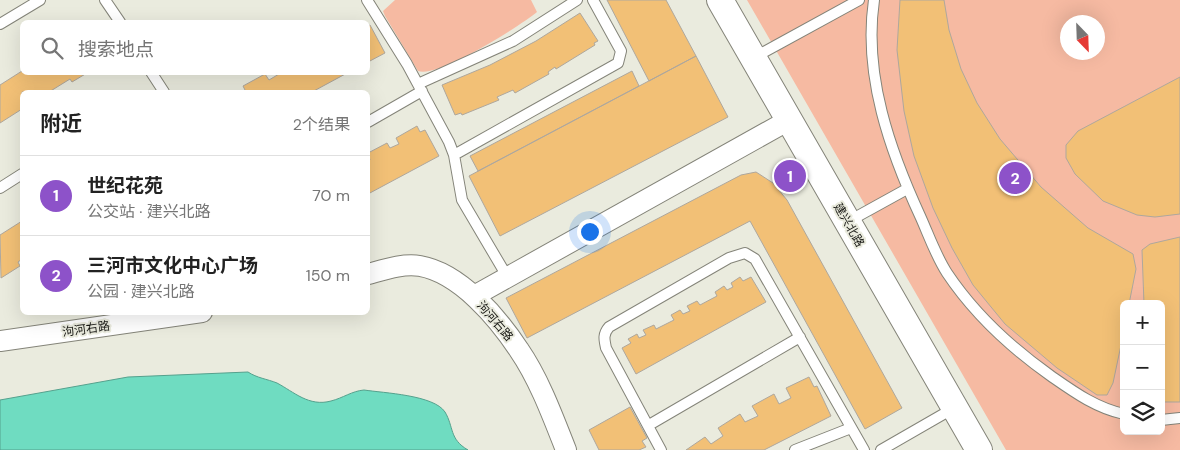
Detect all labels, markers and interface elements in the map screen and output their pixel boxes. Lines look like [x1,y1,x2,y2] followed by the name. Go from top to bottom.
[1060,15,1105,60] north arrow
[20,20,370,75] search box
[38,34,66,62] icon: search
[78,37,154,62] text: 搜索地点
[40,110,82,138] text: 附近
[293,114,350,135] text: 2个结果
[774,157,806,195] pin: 1
[999,159,1031,197] pin: 2
[87,173,163,198] text: 世纪花苑
[53,185,59,206] text: 1
[312,185,350,206] text: 70 m
[830,200,868,250] street label: 建兴北路
[87,201,211,222] text: 公交站 · 建兴北路
[577,219,603,245] your location
[87,253,258,278] text: 三河市文化中心广场
[51,265,61,286] text: 2
[306,265,350,286] text: 150 m
[87,281,195,302] text: 公园 · 建兴北路
[473,298,517,344] street label: 泃河右路
[1120,300,1165,435] map controls
[1120,300,1165,345] button: +
[61,318,111,340] street label: 泃河右路
[1120,345,1165,390] button: −
[1120,390,1165,435] button: layers

